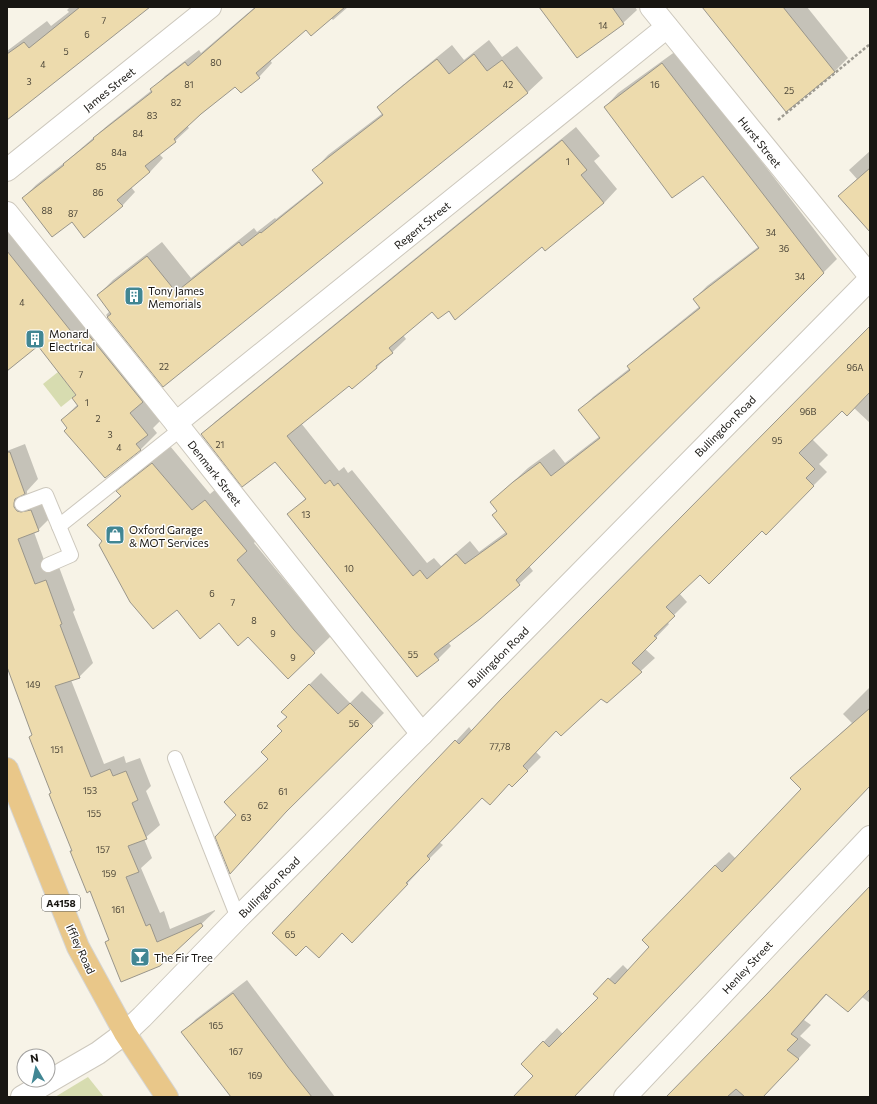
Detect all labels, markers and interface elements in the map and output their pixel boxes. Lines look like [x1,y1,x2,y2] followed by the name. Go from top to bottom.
[102,15,107,26] house number: 7
[598,20,608,31] house number: 14
[84,29,90,40] house number: 6
[63,46,69,57] house number: 5
[210,57,222,68] house number: 80
[40,59,46,70] house number: 4
[81,64,138,115] street label: James Street
[26,76,32,87] house number: 3
[184,79,194,90] house number: 81
[503,79,513,90] house number: 42
[650,79,660,90] house number: 16
[784,85,794,96] house number: 25
[171,97,181,108] house number: 82
[147,110,157,121] house number: 83
[736,114,785,170] street label: Hurst Street
[133,128,144,139] house number: 84
[111,147,127,158] house number: 84a
[566,156,570,167] house number: 1
[96,161,106,172] house number: 85
[93,187,103,198] house number: 86
[391,198,453,252] street label: Regent Street
[42,205,52,216] house number: 88
[68,208,78,219] house number: 87
[766,227,777,238] house number: 34
[779,243,789,254] house number: 36
[795,271,806,282] house number: 34
[148,284,204,310] place label: Tony James Memorials
[123,285,145,307] building icon: Tony James Memorials
[19,297,25,308] house number: 4
[49,327,95,353] place label: Monard Electrical
[24,328,46,350] building icon: Monard Electrical
[159,361,169,372] house number: 22
[847,362,863,373] house number: 96A
[79,369,84,380] house number: 7
[692,393,758,459] street label: Bullingdon Road
[85,397,89,408] house number: 1
[800,406,817,417] house number: 96B
[96,413,101,424] house number: 2
[107,429,113,440] house number: 3
[772,435,782,446] house number: 95
[186,438,245,509] street label: Denmark Street
[216,439,224,450] house number: 21
[116,442,122,453] house number: 4
[302,509,310,520] house number: 13
[129,523,209,549] place label: Oxford Garage & MOT Services
[104,524,126,546] shop icon: Oxford Garage & MOT Services
[344,563,354,574] house number: 10
[209,588,215,599] house number: 6
[231,597,236,608] house number: 7
[251,615,257,626] house number: 8
[465,624,531,690] street label: Bullingdon Road
[270,628,276,639] house number: 9
[408,649,418,660] house number: 55
[290,652,296,663] house number: 9
[26,679,40,690] house number: 149
[349,718,359,729] house number: 56
[489,741,511,752] house number: 77,78
[51,744,63,755] house number: 151
[83,785,97,796] house number: 153
[278,786,288,797] house number: 61
[258,800,268,811] house number: 62
[87,808,101,819] house number: 155
[241,812,251,823] house number: 63
[96,844,110,855] house number: 157
[236,854,302,920] street label: Bullingdon Road
[102,868,116,879] house number: 159
[42,895,80,911] road number: A4158
[111,904,125,915] house number: 161
[64,922,98,976] street label: Iffley Road
[285,929,295,940] house number: 65
[719,937,775,996] street label: Henley Street
[129,946,151,968] bar icon: The Fir Tree
[154,951,213,964] place label: The Fir Tree
[209,1020,223,1031] house number: 165
[229,1046,243,1057] house number: 167
[16,1048,56,1088] north arrow
[29,1051,39,1065] text: N
[248,1070,262,1081] house number: 169

